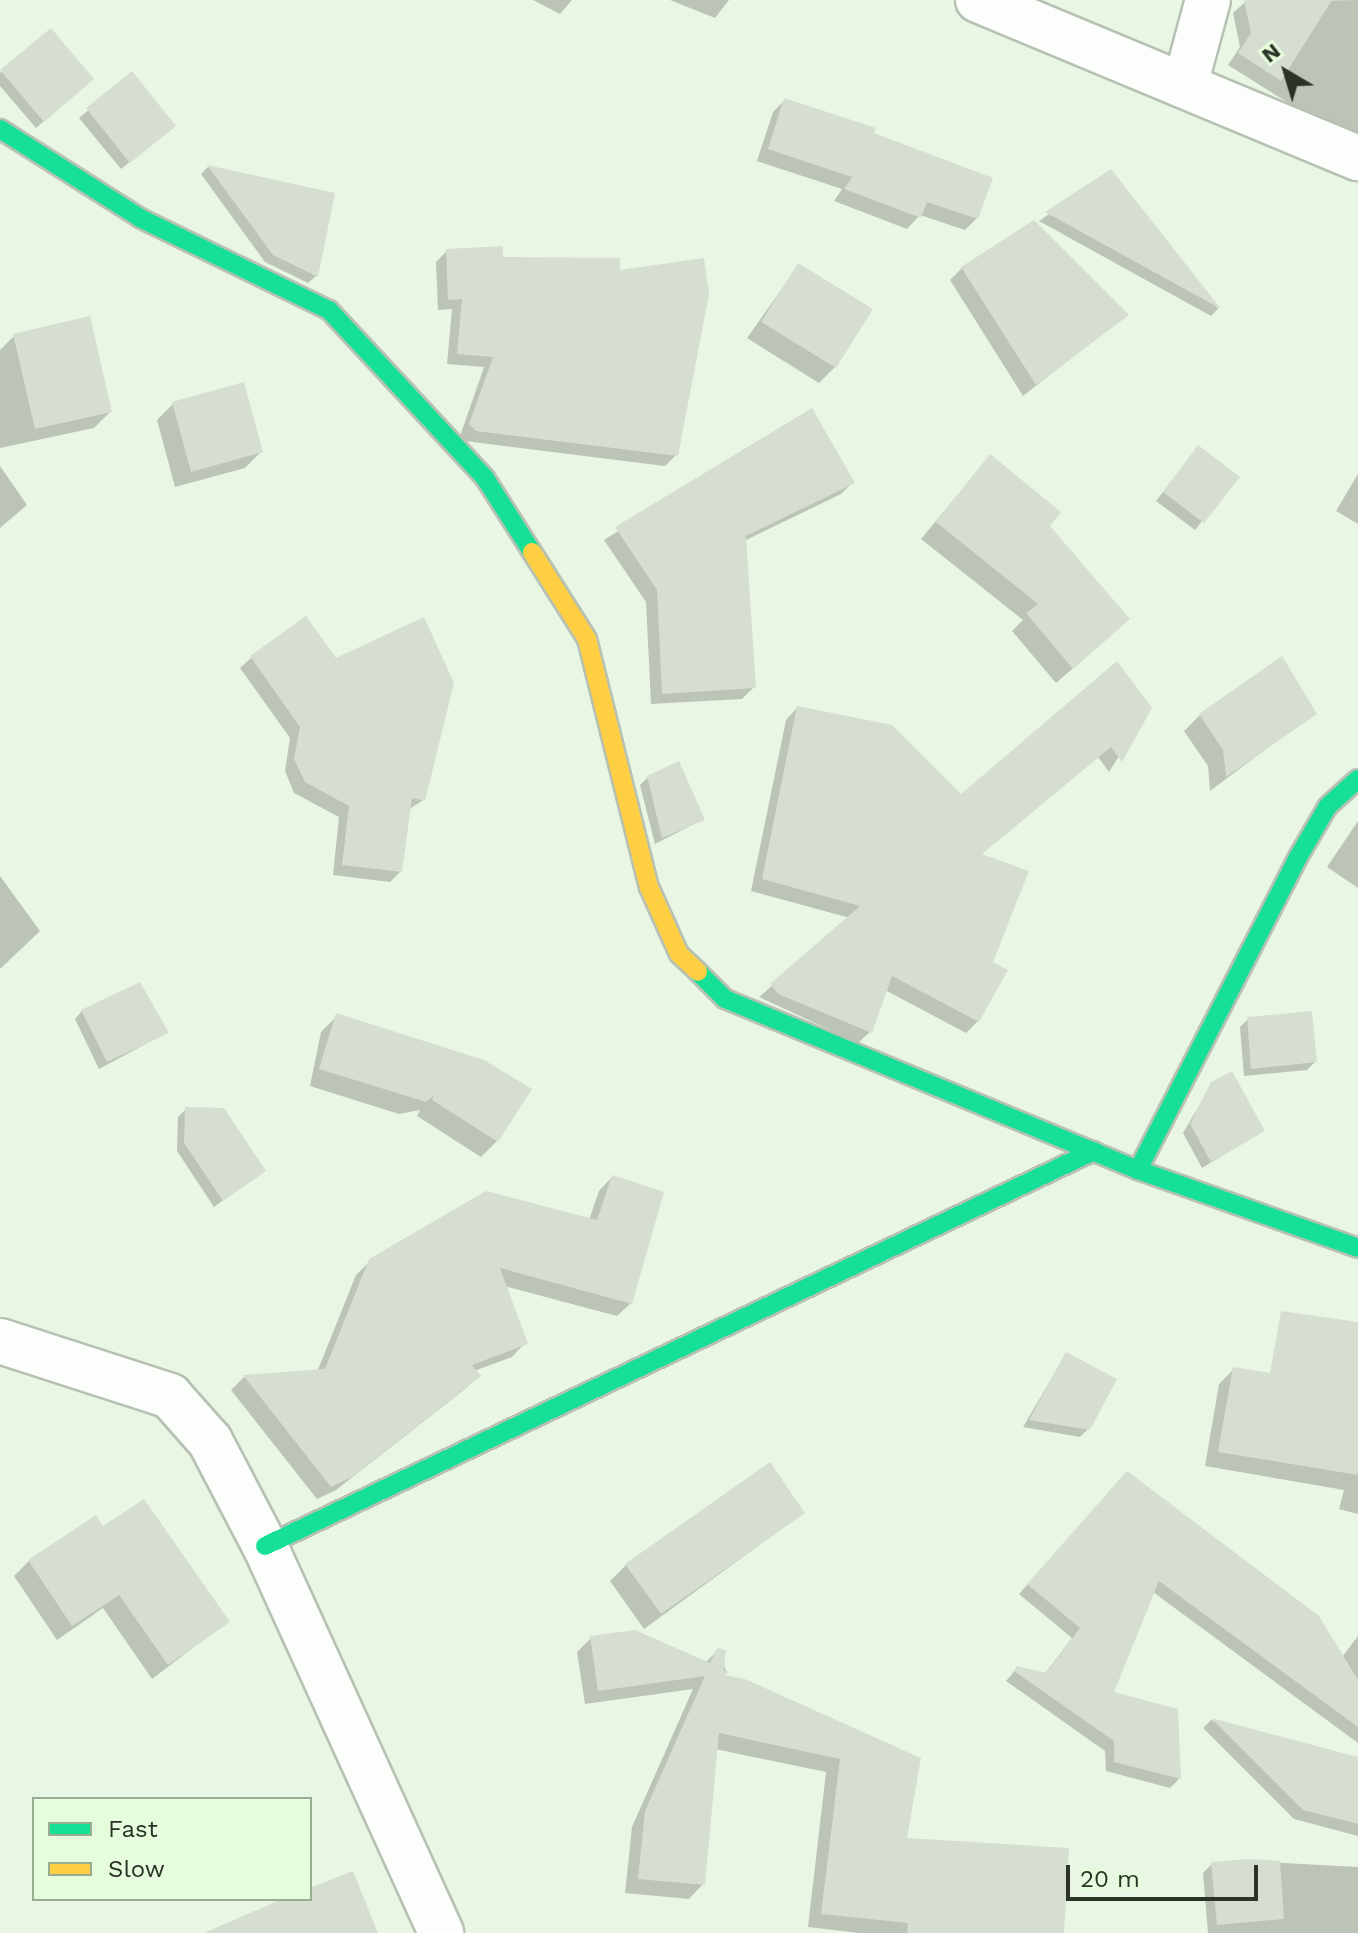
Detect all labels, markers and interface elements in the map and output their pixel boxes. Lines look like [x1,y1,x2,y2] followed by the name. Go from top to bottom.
[1246,32,1326,112] north arrow
[1257,38,1285,68] text: N
[32,1797,312,1901] legend
[108,1815,158,1843] text: Fast
[1070,1849,1262,1899] scale bar
[108,1855,165,1883] text: Slow
[1080,1865,1140,1893] text: 20 m

